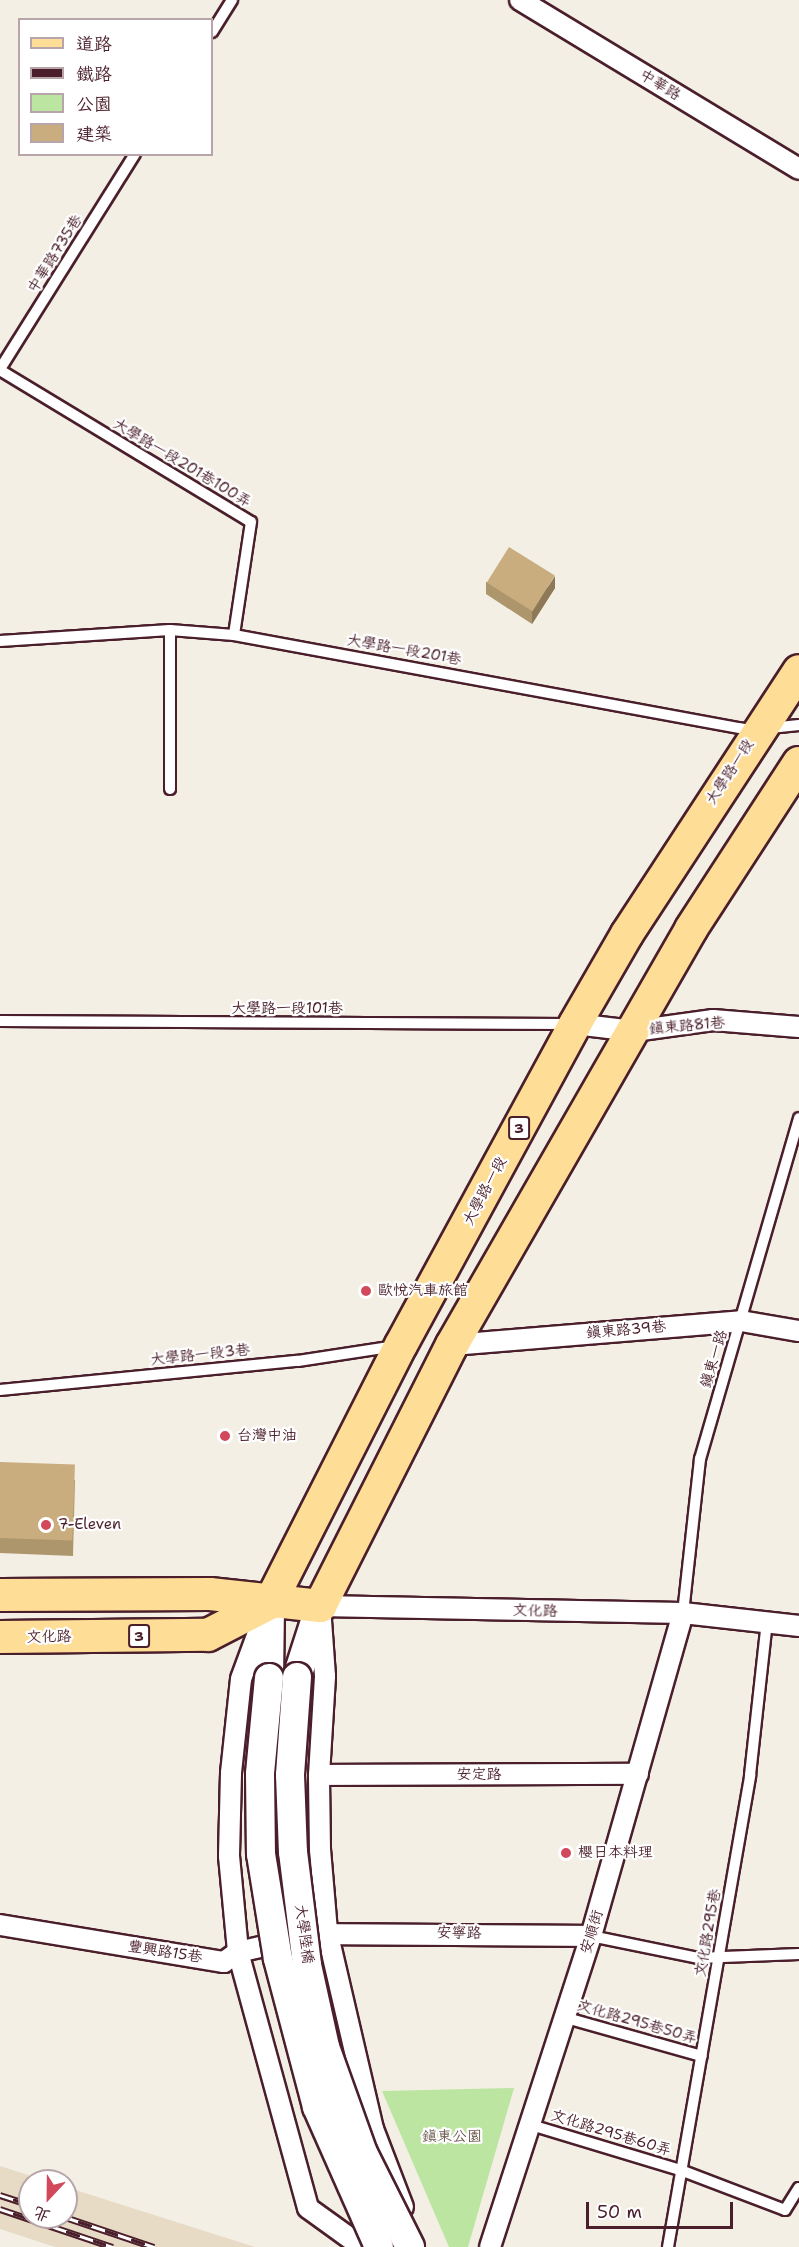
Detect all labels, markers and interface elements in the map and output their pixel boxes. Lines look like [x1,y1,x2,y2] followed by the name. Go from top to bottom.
[18,18,213,156] legend
[76,32,112,56] text: 道路
[76,62,112,86] text: 鐵路
[636,66,684,104] street label: 中華路
[76,92,112,116] text: 公園
[76,122,112,146] text: 建築
[24,212,86,296] street label: 中華路735巷
[110,415,254,511] street label: 大學路一段201巷100弄
[345,631,463,669] street label: 大學路一段201巷
[702,736,758,808] street label: 大學路一段
[231,1000,343,1018] street label: 大學路一段101巷
[648,1014,726,1038] street label: 鎮東路81巷
[507,1117,531,1139] road number: 3
[459,1154,511,1228] street label: 大學路一段
[378,1282,468,1300] place label: 歐悅汽車旅館
[359,1284,373,1298] marker: 歐悅汽車旅館
[585,1318,667,1342] street label: 鎮東路39巷
[697,1328,731,1390] street label: 鎮東一路
[149,1341,251,1369] street label: 大學路一段3巷
[237,1427,297,1445] place label: 台灣中油
[218,1429,232,1443] marker: 台灣中油
[58,1516,121,1534] place label: 7-Eleven
[39,1518,53,1532] marker: 7-Eleven
[512,1602,558,1620] street label: 文化路
[127,1625,151,1647] road number: 3
[26,1628,72,1646] street label: 文化路
[457,1766,501,1784] street label: 安定路
[578,1844,653,1862] place label: 櫻日本料理
[559,1846,573,1860] marker: 櫻日本料理
[691,1888,725,1978] street label: 文化路295巷
[291,1903,317,1965] street label: 大學陸橋
[577,1908,607,1956] street label: 安順街
[436,1924,482,1942] street label: 安寧路
[126,1937,204,1967] street label: 豐興路15巷
[575,1996,699,2048] street label: 文化路295巷50弄
[549,2106,673,2160] street label: 文化路295巷60弄
[422,2128,482,2146] park label: 鎮東公園
[18,2169,78,2229] north arrow
[589,2190,736,2228] scale bar
[597,2200,642,2224] text: 50 m
[30,2202,53,2227] text: 北

